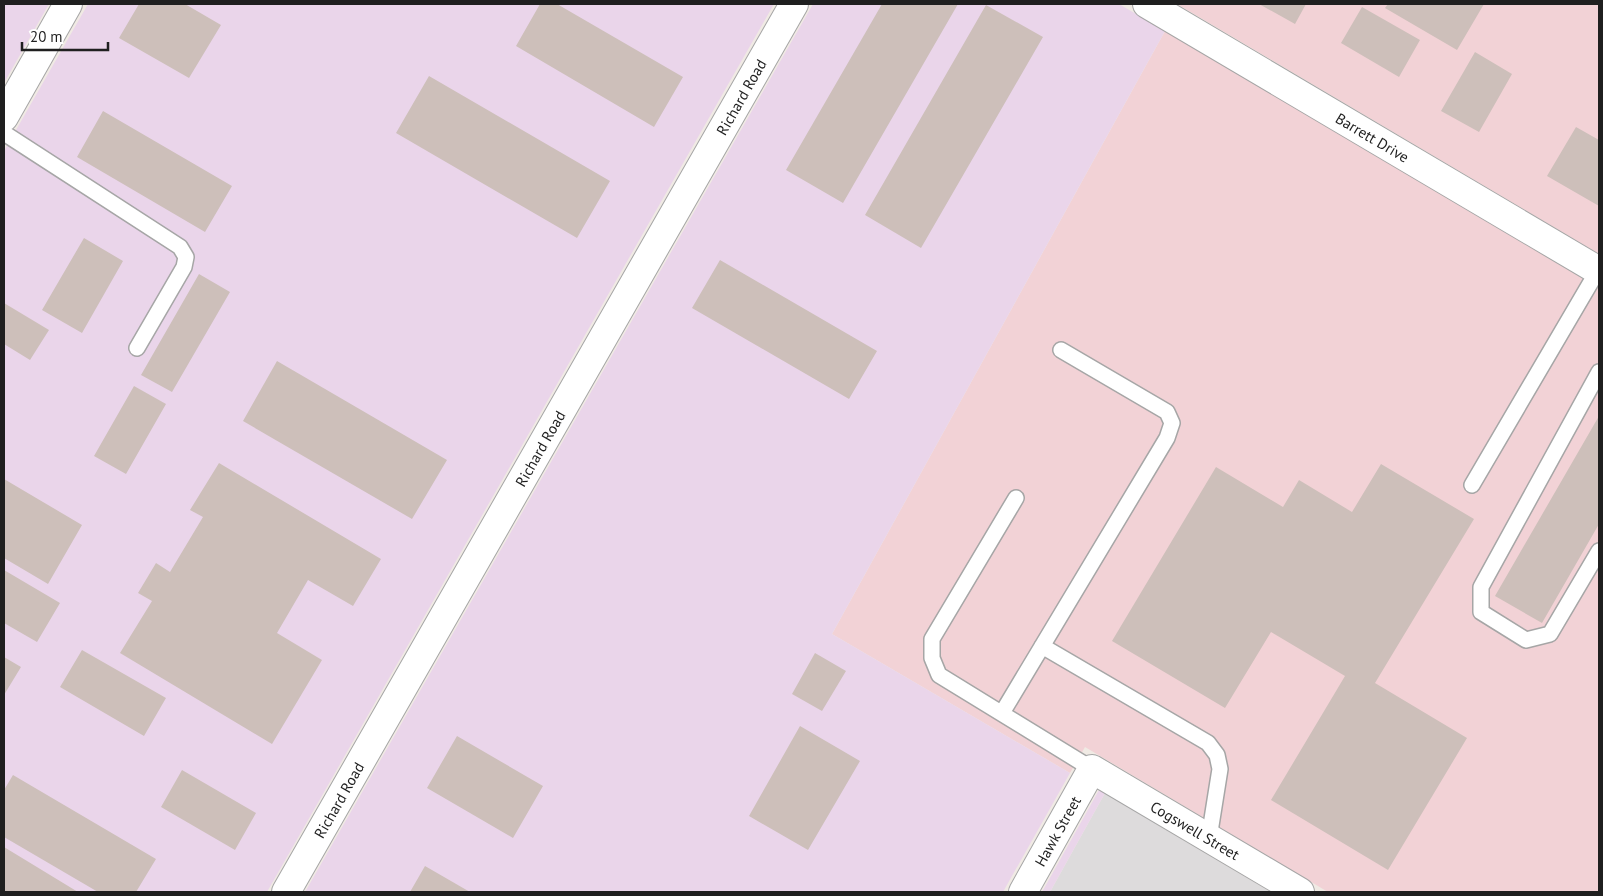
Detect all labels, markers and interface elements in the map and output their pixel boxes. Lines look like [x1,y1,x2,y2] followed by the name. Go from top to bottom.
[22,20,109,52] scale bar
[30,27,63,46] text: 20 m
[712,56,770,138] street label: Richard Road
[1332,108,1413,166] street label: Barrett Drive
[511,407,569,490] street label: Richard Road
[309,759,368,841] street label: Richard Road
[1030,792,1085,869] street label: Hawk Street
[1147,796,1243,864] street label: Cogswell Street

